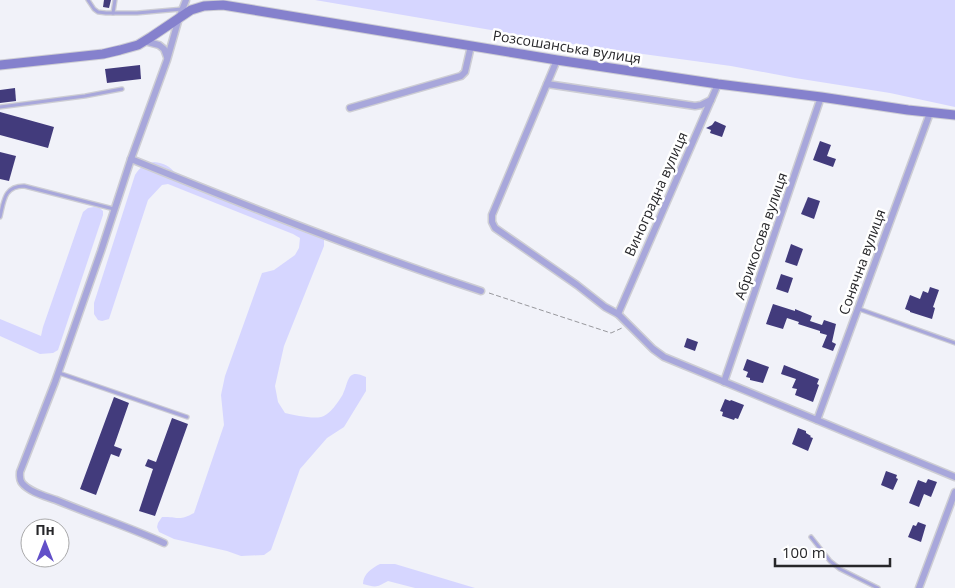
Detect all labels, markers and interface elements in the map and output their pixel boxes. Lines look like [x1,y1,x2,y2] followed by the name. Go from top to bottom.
[492,25,643,68] street label: Розсошанська вулиця
[620,129,692,259] street label: Виноградна вулиця
[730,170,791,302] street label: Абрикосова вулиця
[834,206,889,317] street label: Сонячна вулиця
[20,518,70,568] north arrow
[35,520,55,539] text: Пн
[775,536,890,568] scale bar
[782,542,826,562] text: 100 m

